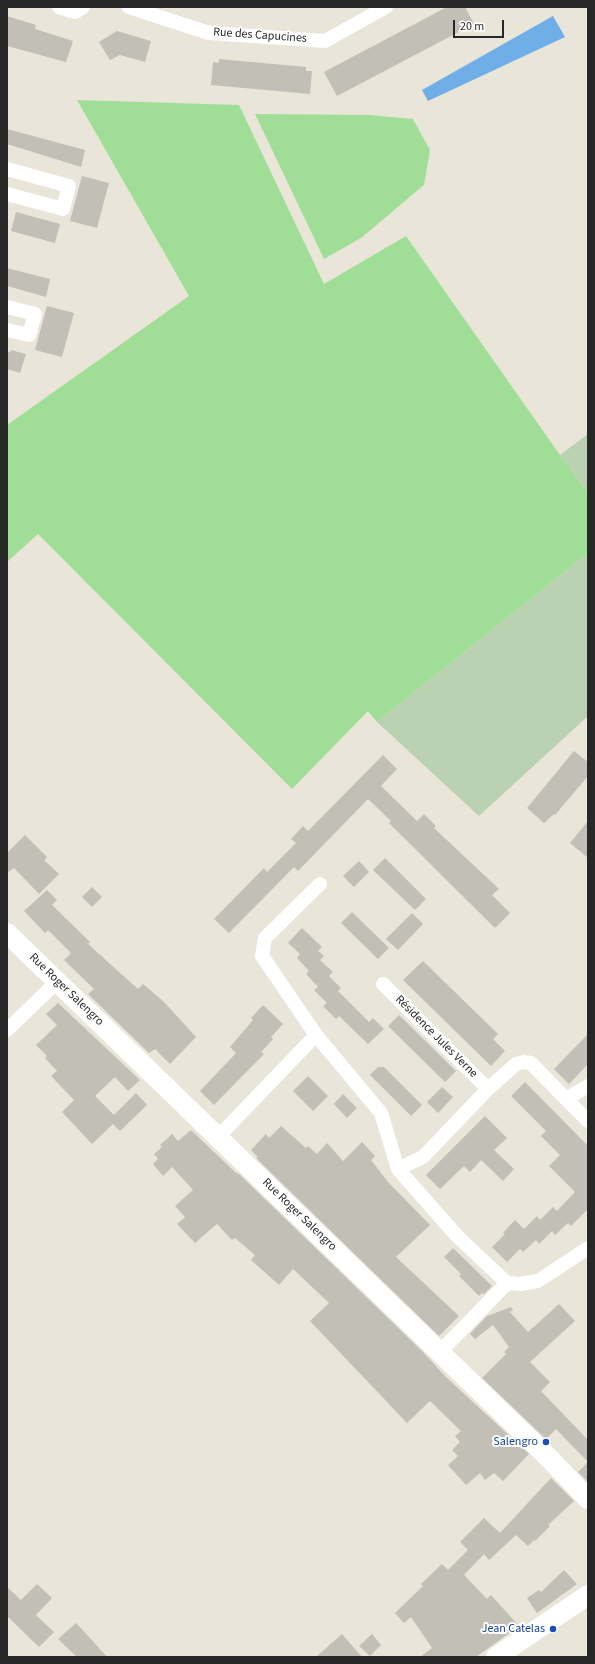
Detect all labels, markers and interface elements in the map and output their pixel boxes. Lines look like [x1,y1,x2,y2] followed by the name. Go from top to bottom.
[455,12,506,38] scale bar
[460,18,484,35] text: 20 m
[213,26,307,46] street label: Rue des Capucines
[26,951,106,1029] street label: Rue Roger Salengro
[392,993,480,1081] street label: Résidence Jules Verne
[259,1176,339,1254] street label: Rue Roger Salengro
[493,1435,538,1449] place label: Salengro
[541,1437,551,1447] marker: Salengro
[482,1622,545,1636] place label: Jean Catelas
[548,1624,558,1634] marker: Jean Catelas

